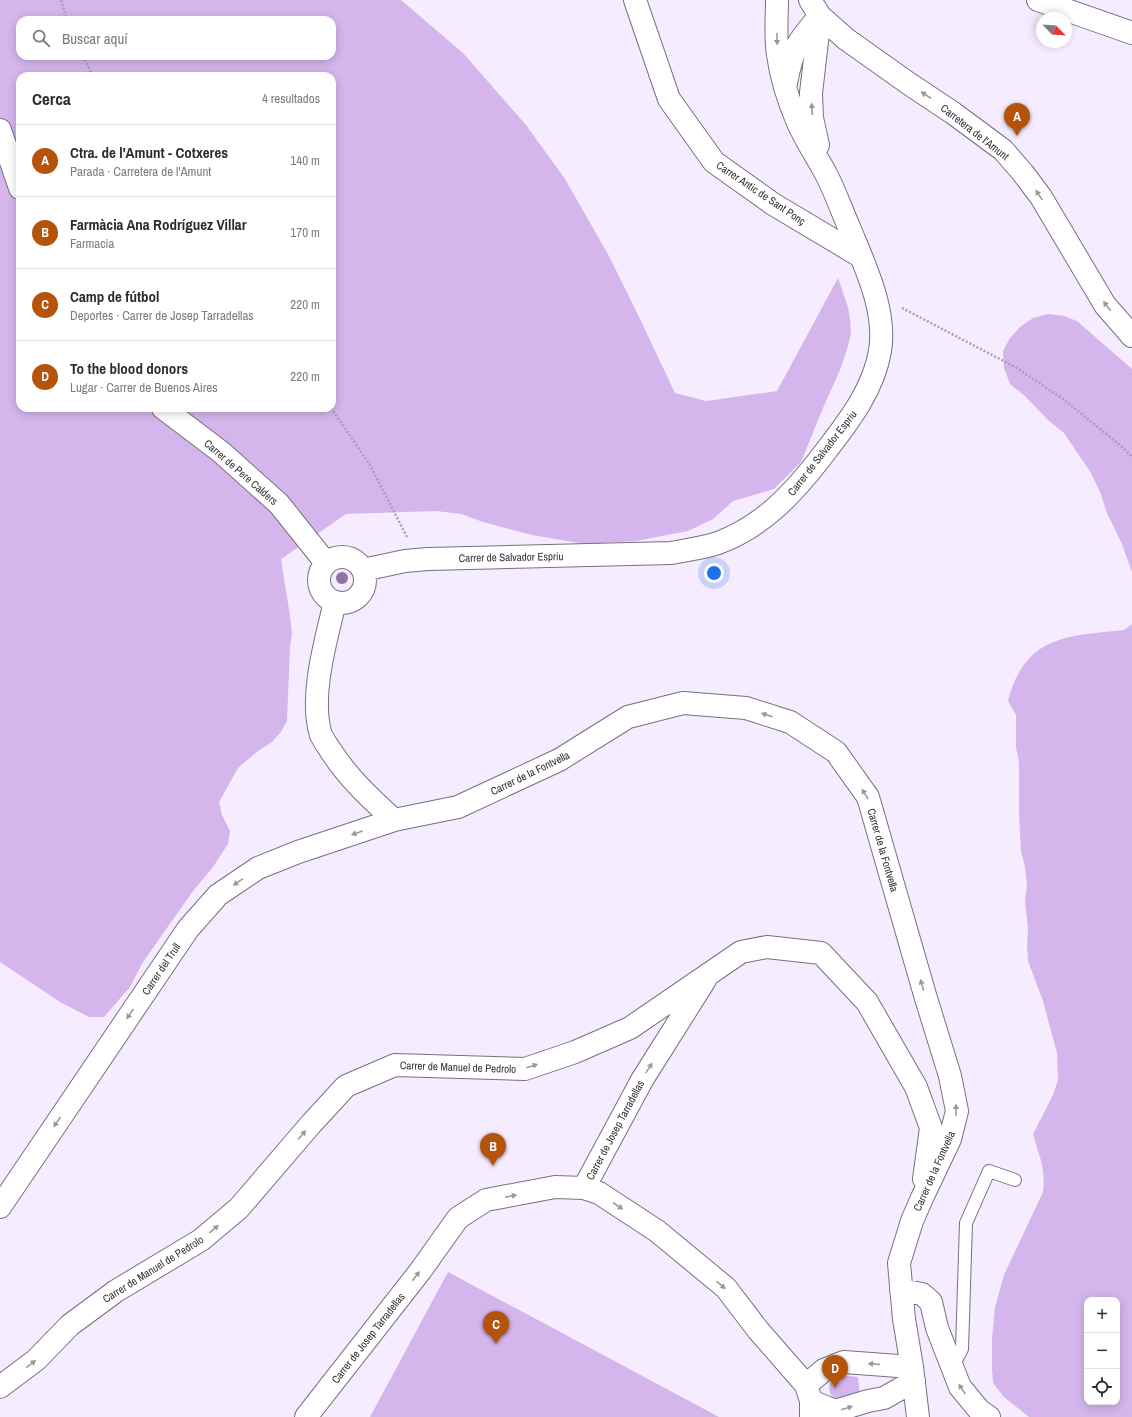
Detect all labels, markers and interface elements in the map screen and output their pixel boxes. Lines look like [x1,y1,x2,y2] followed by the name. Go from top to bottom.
[1036,12,1072,48] north arrow
[16,16,336,60] search box
[30,27,52,49] icon: search
[62,28,128,49] text: Buscar aquí
[774,33,781,45] one-way arrow
[32,87,71,110] text: Cerca
[262,90,320,107] text: 4 resultados
[921,91,931,99] one-way arrow
[938,101,1012,163] street label: Carretera de l'Amunt
[808,103,815,115] one-way arrow
[1004,103,1030,136] pin: A
[70,142,228,163] text: Ctra. de l'Amunt - Cotxeres
[41,152,49,169] text: A
[290,152,320,169] text: 140 m
[714,158,809,228] street label: Carrer Antic de Sant Ponç
[70,163,211,180] text: Parada · Carretera de l'Amunt
[1036,190,1043,201] one-way arrow
[70,214,246,235] text: Farmàcia Ana Rodríguez Villar
[41,224,49,241] text: B
[290,224,320,241] text: 170 m
[70,235,115,252] text: Farmacia
[70,286,160,307] text: Camp de fútbol
[41,296,49,313] text: C
[290,296,320,313] text: 220 m
[1103,301,1111,312] one-way arrow
[70,307,254,324] text: Deportes · Carrer de Josep Tarradellas
[70,358,188,379] text: To the blood donors
[41,368,49,385] text: D
[290,368,320,385] text: 220 m
[70,379,218,396] text: Lugar · Carrer de Buenos Aires
[784,407,860,499] street label: Carrer de Salvador Espriu
[201,436,281,508] street label: Carrer de Pere Calders
[458,549,564,565] street label: Carrer de Salvador Espriu
[704,563,724,583] your location
[760,712,772,718] one-way arrow
[488,748,572,798] street label: Carrer de la Fontvella
[861,788,868,800] one-way arrow
[864,807,902,893] street label: Carrer de la Fontvella
[351,830,363,836] one-way arrow
[232,878,243,886] one-way arrow
[139,940,183,998] street label: Carrer del Trull
[919,979,925,991] one-way arrow
[126,1009,134,1020] one-way arrow
[400,1058,516,1076] street label: Carrer de Manuel de Pedrolo
[646,1062,653,1074] one-way arrow
[526,1063,538,1069] one-way arrow
[583,1077,648,1182] street label: Carrer de Josep Tarradellas
[953,1103,959,1116] one-way arrow
[53,1117,61,1127] one-way arrow
[298,1129,307,1140] one-way arrow
[910,1129,958,1213] street label: Carrer de la Fontvella
[480,1133,506,1166] pin: B
[505,1192,517,1198] one-way arrow
[613,1202,624,1210] one-way arrow
[209,1225,219,1234] one-way arrow
[100,1232,206,1306] street label: Carrer de Manuel de Pedrolo
[412,1270,420,1281] one-way arrow
[717,1280,726,1289] one-way arrow
[328,1289,408,1386] street label: Carrer de Josep Tarradellas
[1084,1297,1120,1405] map controls
[1084,1297,1120,1333] button: +
[483,1311,509,1344] pin: C
[1084,1333,1120,1369] button: −
[822,1355,848,1388] pin: D
[26,1359,37,1368] one-way arrow
[867,1361,880,1368] one-way arrow
[1084,1369,1120,1405] button: locate
[958,1384,966,1394] one-way arrow
[841,1405,853,1411] one-way arrow

